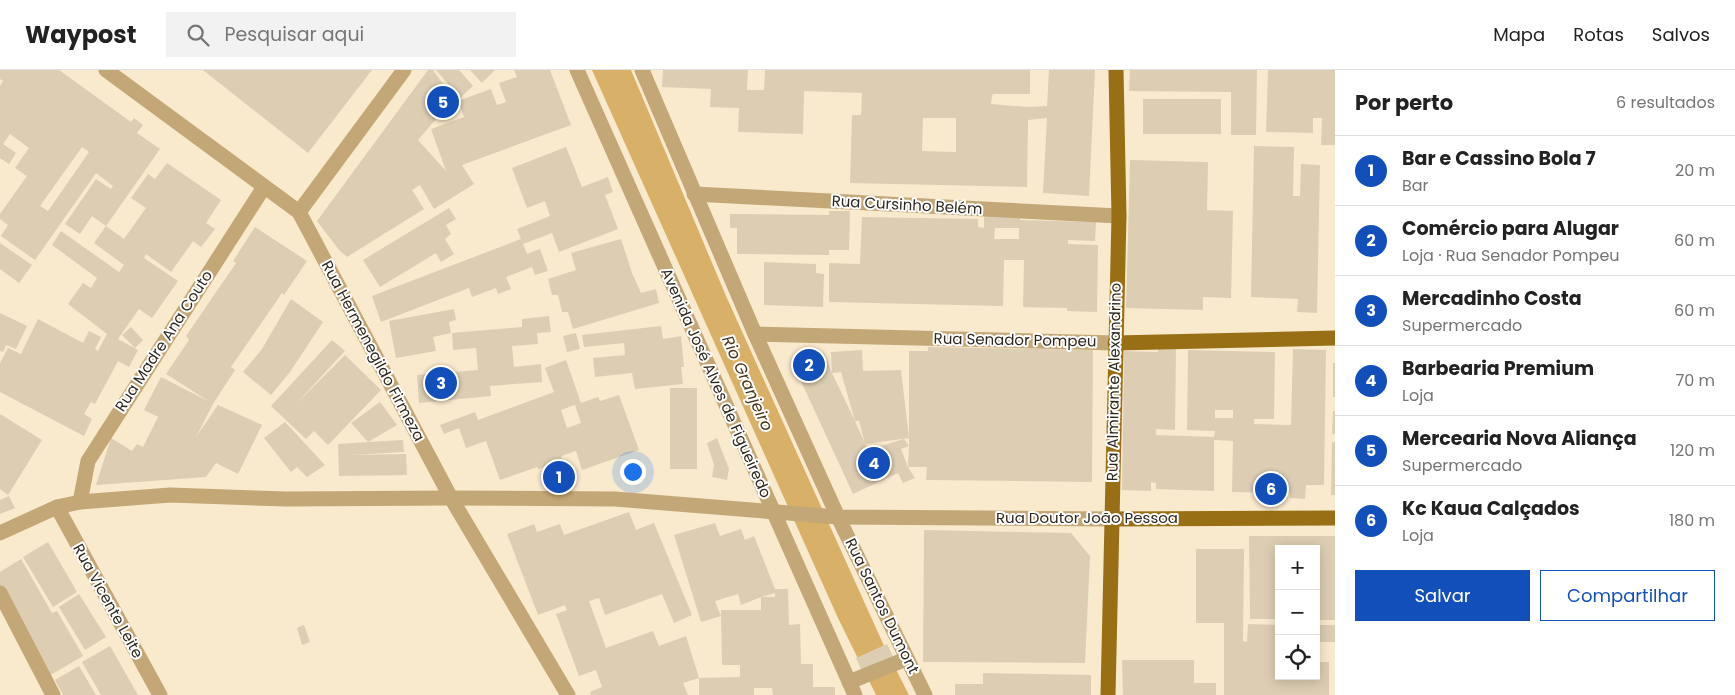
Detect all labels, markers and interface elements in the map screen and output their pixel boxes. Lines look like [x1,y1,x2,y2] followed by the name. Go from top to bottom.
[166,12,516,57] search box
[25,18,136,51] text: Waypost
[184,21,212,49] icon: search
[224,21,364,48] text: Pesquisar aqui
[1493,22,1545,47] text: Mapa
[1573,22,1624,47] text: Rotas
[1652,22,1710,47] text: Salvos
[427,83,459,121] pin: 5
[1355,88,1453,117] text: Por perto
[1616,91,1715,114] text: 6 resultados
[1402,145,1596,172] text: Bar e Cassino Bola 7
[1368,159,1374,182] text: 1
[1675,159,1715,182] text: 20 m
[1402,174,1429,197] text: Bar
[831,190,983,219] street label: Rua Cursinho Belém
[1402,215,1619,242] text: Comércio para Alugar
[1366,229,1376,252] text: 2
[1674,229,1715,252] text: 60 m
[1402,244,1620,267] text: Loja · Rua Senador Pompeu
[317,257,430,445] street label: Rua Hermenegildo Firmeza
[656,265,777,501] street label: Avenida José Alves de Figueiredo
[110,266,217,415] street label: Rua Madre Ana Couto
[1101,283,1126,481] street label: Rua Almirante Alexandrino
[1402,285,1582,312] text: Mercadinho Costa
[1366,299,1376,322] text: 3
[1674,299,1715,322] text: 60 m
[1402,314,1522,337] text: Supermercado
[933,328,1097,351] street label: Rua Senador Pompeu
[716,332,779,435] water label: Rio Granjeiro
[793,346,825,384] pin: 2
[1402,355,1594,382] text: Barbearia Premium
[425,364,457,402] pin: 3
[1366,369,1376,392] text: 4
[1675,369,1715,392] text: 70 m
[1402,384,1434,407] text: Loja
[1402,425,1637,452] text: Mercearia Nova Aliança
[1366,439,1376,462] text: 5
[1670,439,1715,462] text: 120 m
[858,444,890,482] pin: 4
[1402,454,1522,477] text: Supermercado
[543,458,575,496] pin: 1
[620,459,646,485] your location
[1255,470,1287,508] pin: 6
[1402,495,1580,522] text: Kc Kaua Calçados
[996,507,1178,528] street label: Rua Doutor João Pessoa
[1366,509,1376,532] text: 6
[1669,509,1715,532] text: 180 m
[1402,524,1434,547] text: Loja
[840,534,924,677] street label: Rua Santos Dumont
[68,540,149,662] street label: Rua Vicente Leite
[1275,545,1320,680] map controls
[1275,545,1320,590] button: +
[1355,570,1530,621] button: Salvar
[1540,570,1715,621] button: Compartilhar
[1275,590,1320,635] button: −
[1275,635,1320,680] button: locate

